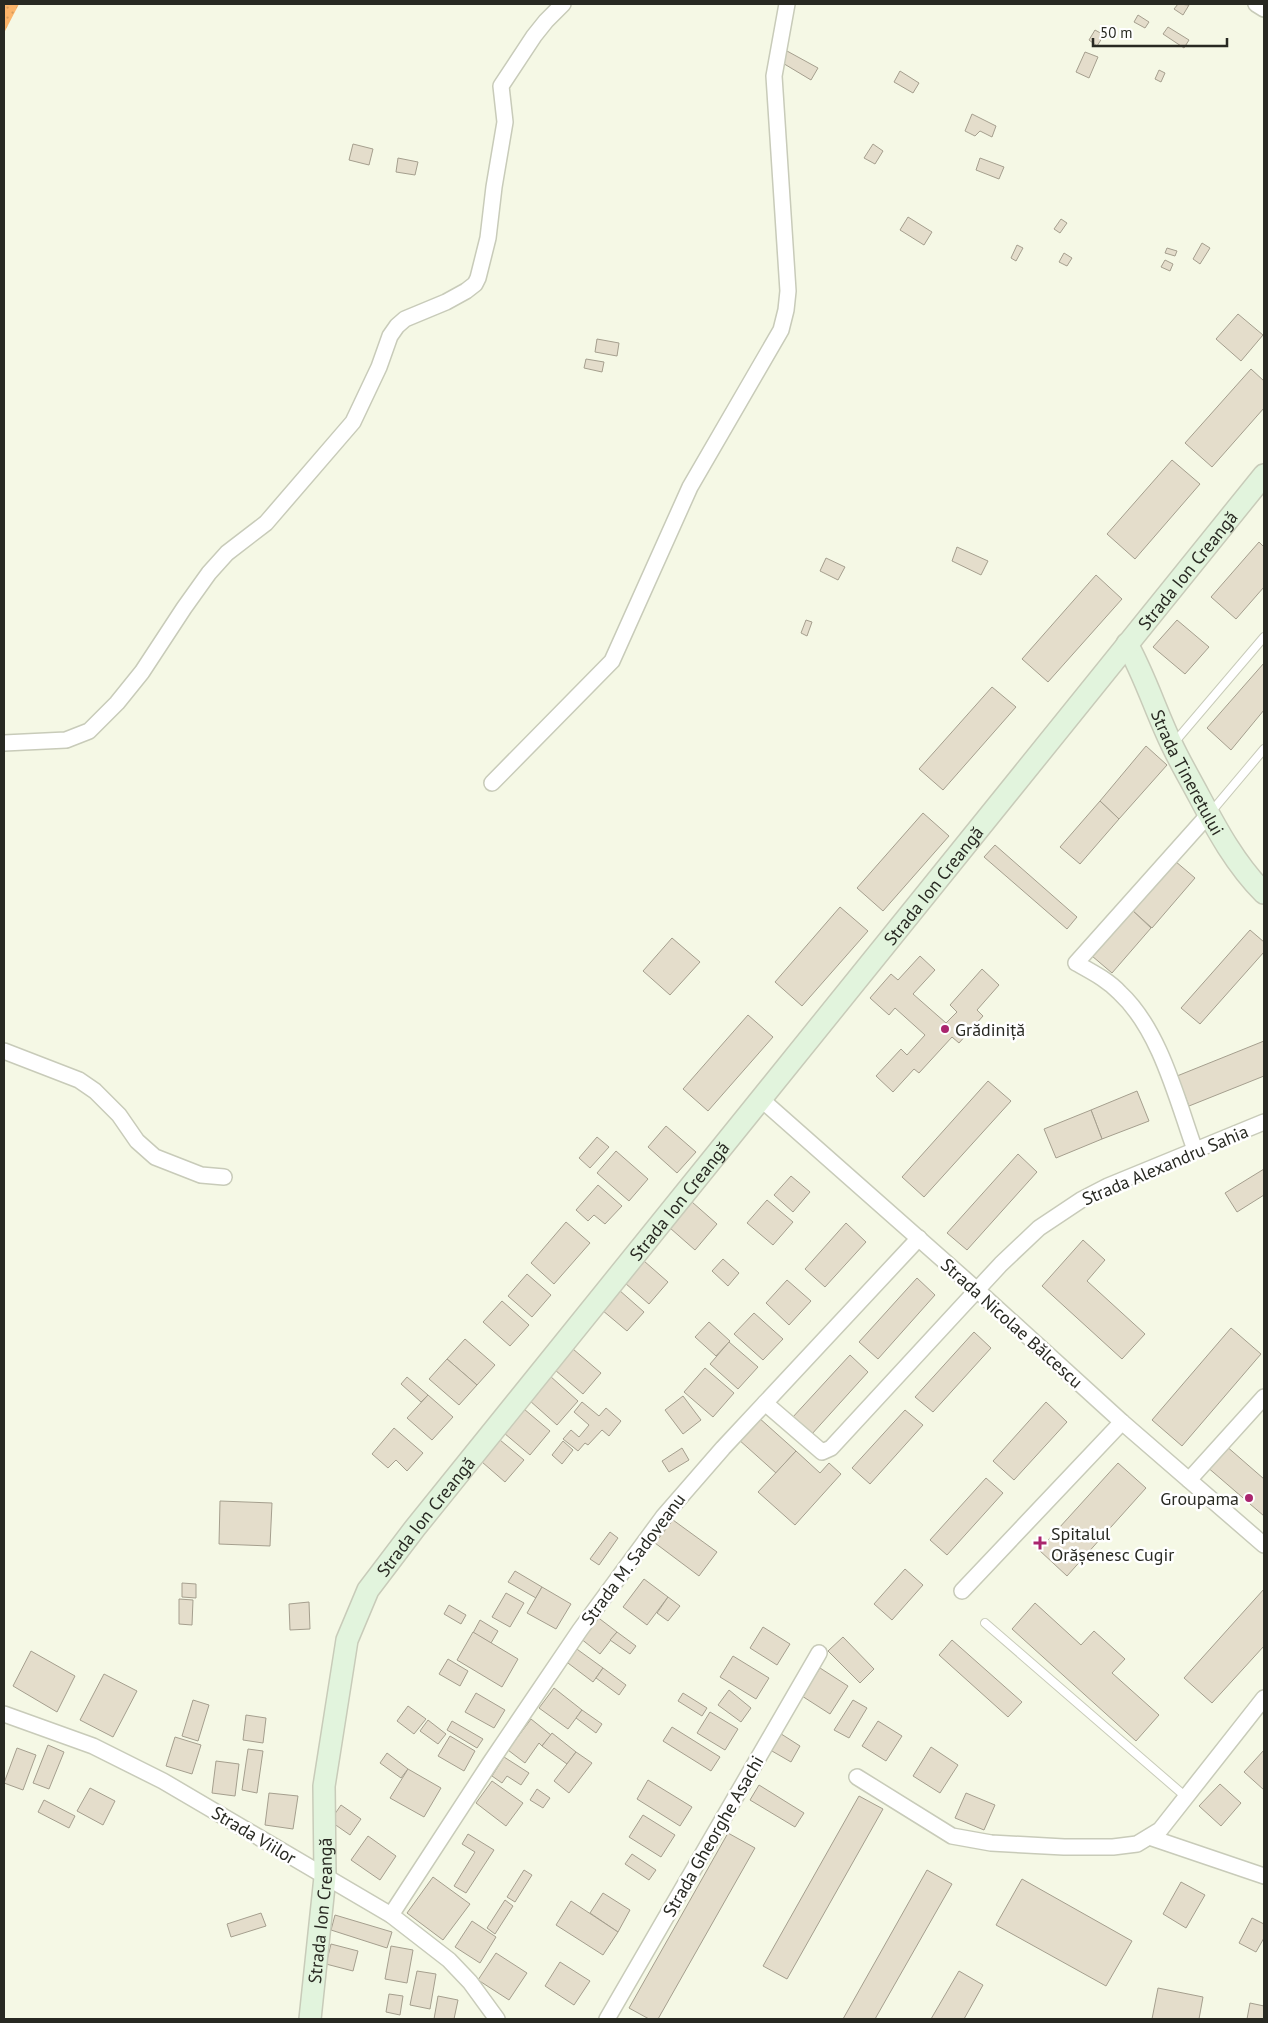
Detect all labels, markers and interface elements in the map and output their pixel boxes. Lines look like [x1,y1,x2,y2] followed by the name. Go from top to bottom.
[1093,15,1227,47] scale bar
[1100,23,1133,42] text: 50 m
[1132,506,1242,634] street label: Strada Ion Creangă
[1146,706,1230,839] street label: Strada Tineretului
[878,821,988,950] street label: Strada Ion Creangă
[955,1018,1025,1041] place label: Grădiniță
[939,1023,951,1035] marker: Grădiniță
[1078,1120,1252,1210] street label: Strada Alexandru Sahia
[624,1137,734,1265] street label: Strada Ion Creangă
[936,1253,1088,1393] street label: Strada Nicolae Bălcescu
[371,1452,480,1581] street label: Strada Ion Creangă
[1160,1487,1239,1510] place label: Groupama
[576,1488,690,1630] street label: Strada M. Sadoveanu
[1243,1492,1255,1504] marker: Groupama
[1051,1522,1174,1566] place label: Spitalul Orășenesc Cugir
[1033,1536,1047,1550] marker: Spitalul Orășenesc Cugir
[657,1751,769,1921] street label: Strada Gheorghe Asachi
[208,1801,300,1869] street label: Strada Viilor
[302,1837,337,1985] street label: Strada Ion Creangă

